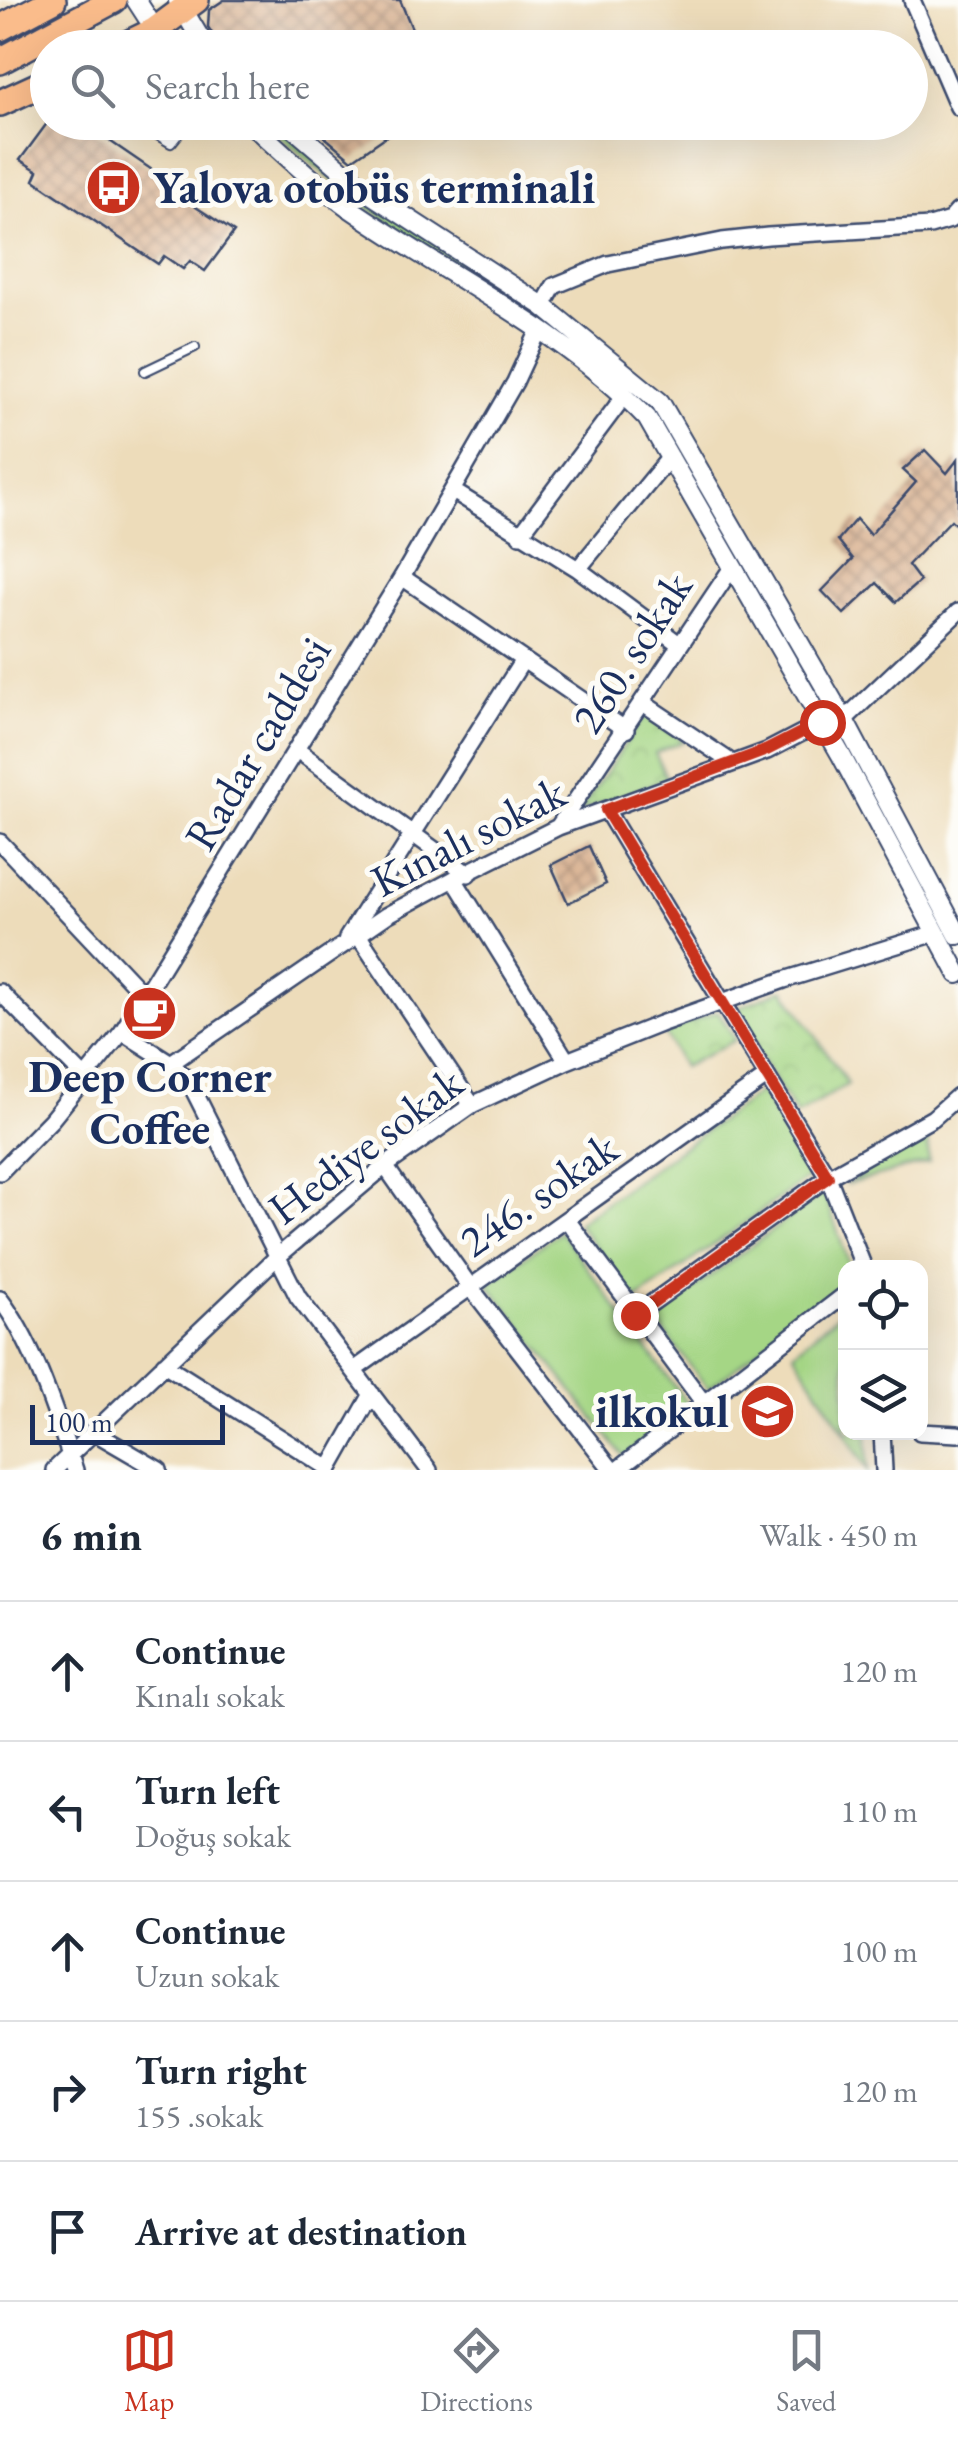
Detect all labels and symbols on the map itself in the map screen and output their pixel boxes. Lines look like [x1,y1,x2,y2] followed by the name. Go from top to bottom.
[84,157,144,217] bus stop icon: Yalova otobüs terminali
[153,158,595,216] place label: Yalova otobüs terminali
[558,560,705,743] street label: 260. sokak
[171,626,343,860] street label: Radar caddesi
[800,700,846,746] route start
[361,762,576,910] street label: Kınalı sokak
[120,984,180,1044] cafe icon: Deep Corner Coffee
[28,1047,272,1157] place label: Deep Corner Coffee
[256,1052,475,1237] street label: Hediye sokak
[447,1118,629,1270] street label: 246. sokak
[613,1293,659,1339] route end
[738,1381,798,1441] school or university icon: ilkokul
[595,1382,729,1440] place label: ilkokul
[30,1400,225,1444] scale bar

